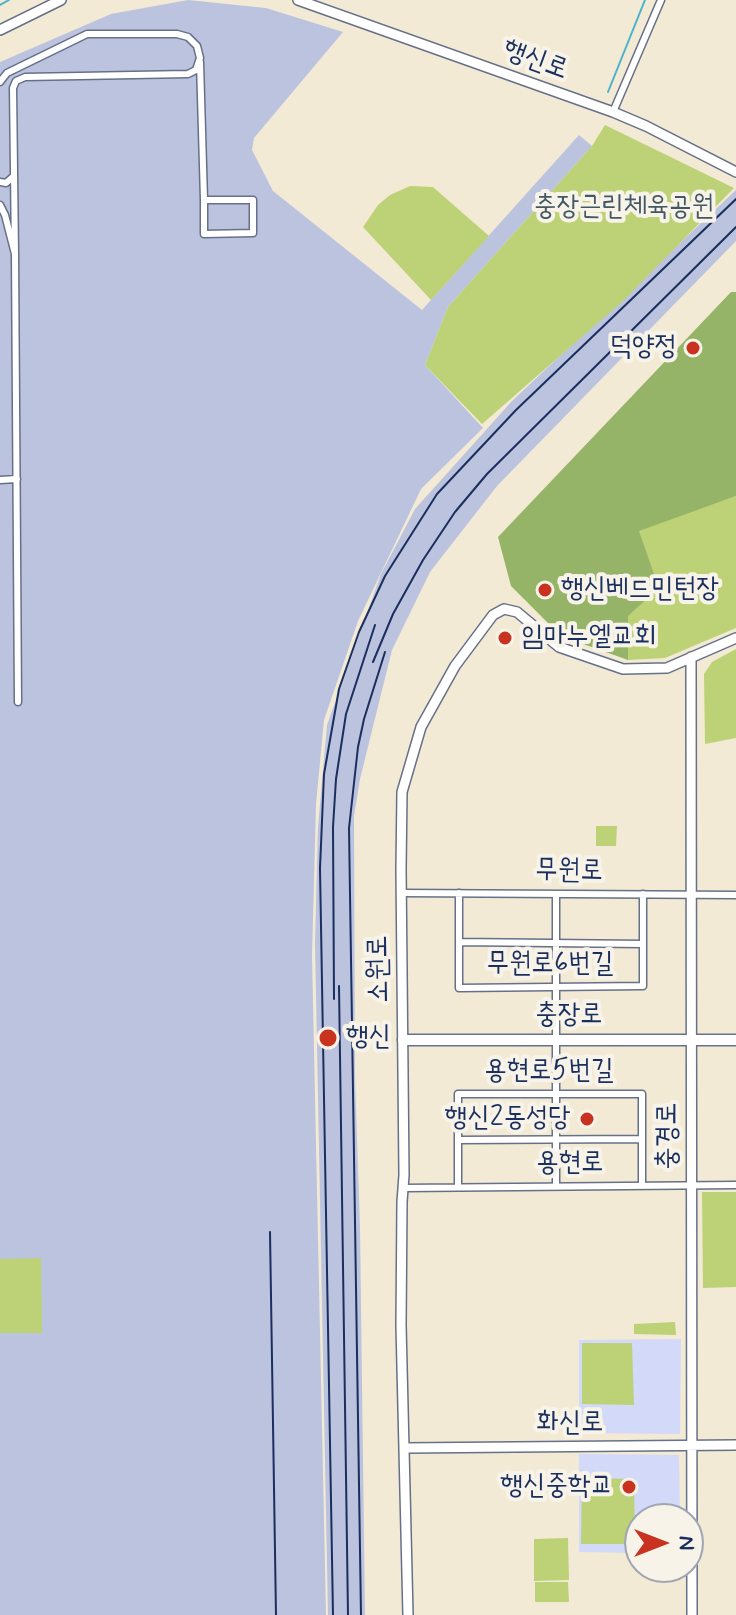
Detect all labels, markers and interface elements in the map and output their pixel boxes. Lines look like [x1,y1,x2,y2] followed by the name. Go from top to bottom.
[497,34,573,88] street label: 행신로
[534,191,714,225] park label: 충장근린체육공원
[609,331,677,365] place label: 덕양정
[684,339,702,357] marker: 덕양정
[561,573,719,607] place label: 행신베드민턴장
[536,581,554,599] marker: 행신베드민턴장
[521,621,656,655] place label: 임마누엘교회
[496,629,514,647] marker: 임마누엘교회
[535,855,603,889] street label: 무원로
[363,935,397,1003] street label: 소원로
[487,948,613,982] street label: 무원로6번길
[535,999,603,1033] street label: 충장로
[346,1021,391,1055] place label: 행신
[317,1027,339,1049] marker: 행신
[484,1055,614,1089] street label: 용현로5번길
[445,1102,571,1136] place label: 행신2동성당
[652,1102,686,1170] street label: 충경로
[578,1110,596,1128] marker: 행신2동성당
[536,1147,604,1181] street label: 용현로
[536,1407,604,1441] street label: 화신로
[500,1470,613,1504] place label: 행신중학교
[620,1478,638,1496] marker: 행신중학교
[624,1503,704,1583] north arrow
[672,1536,700,1550] text: N

